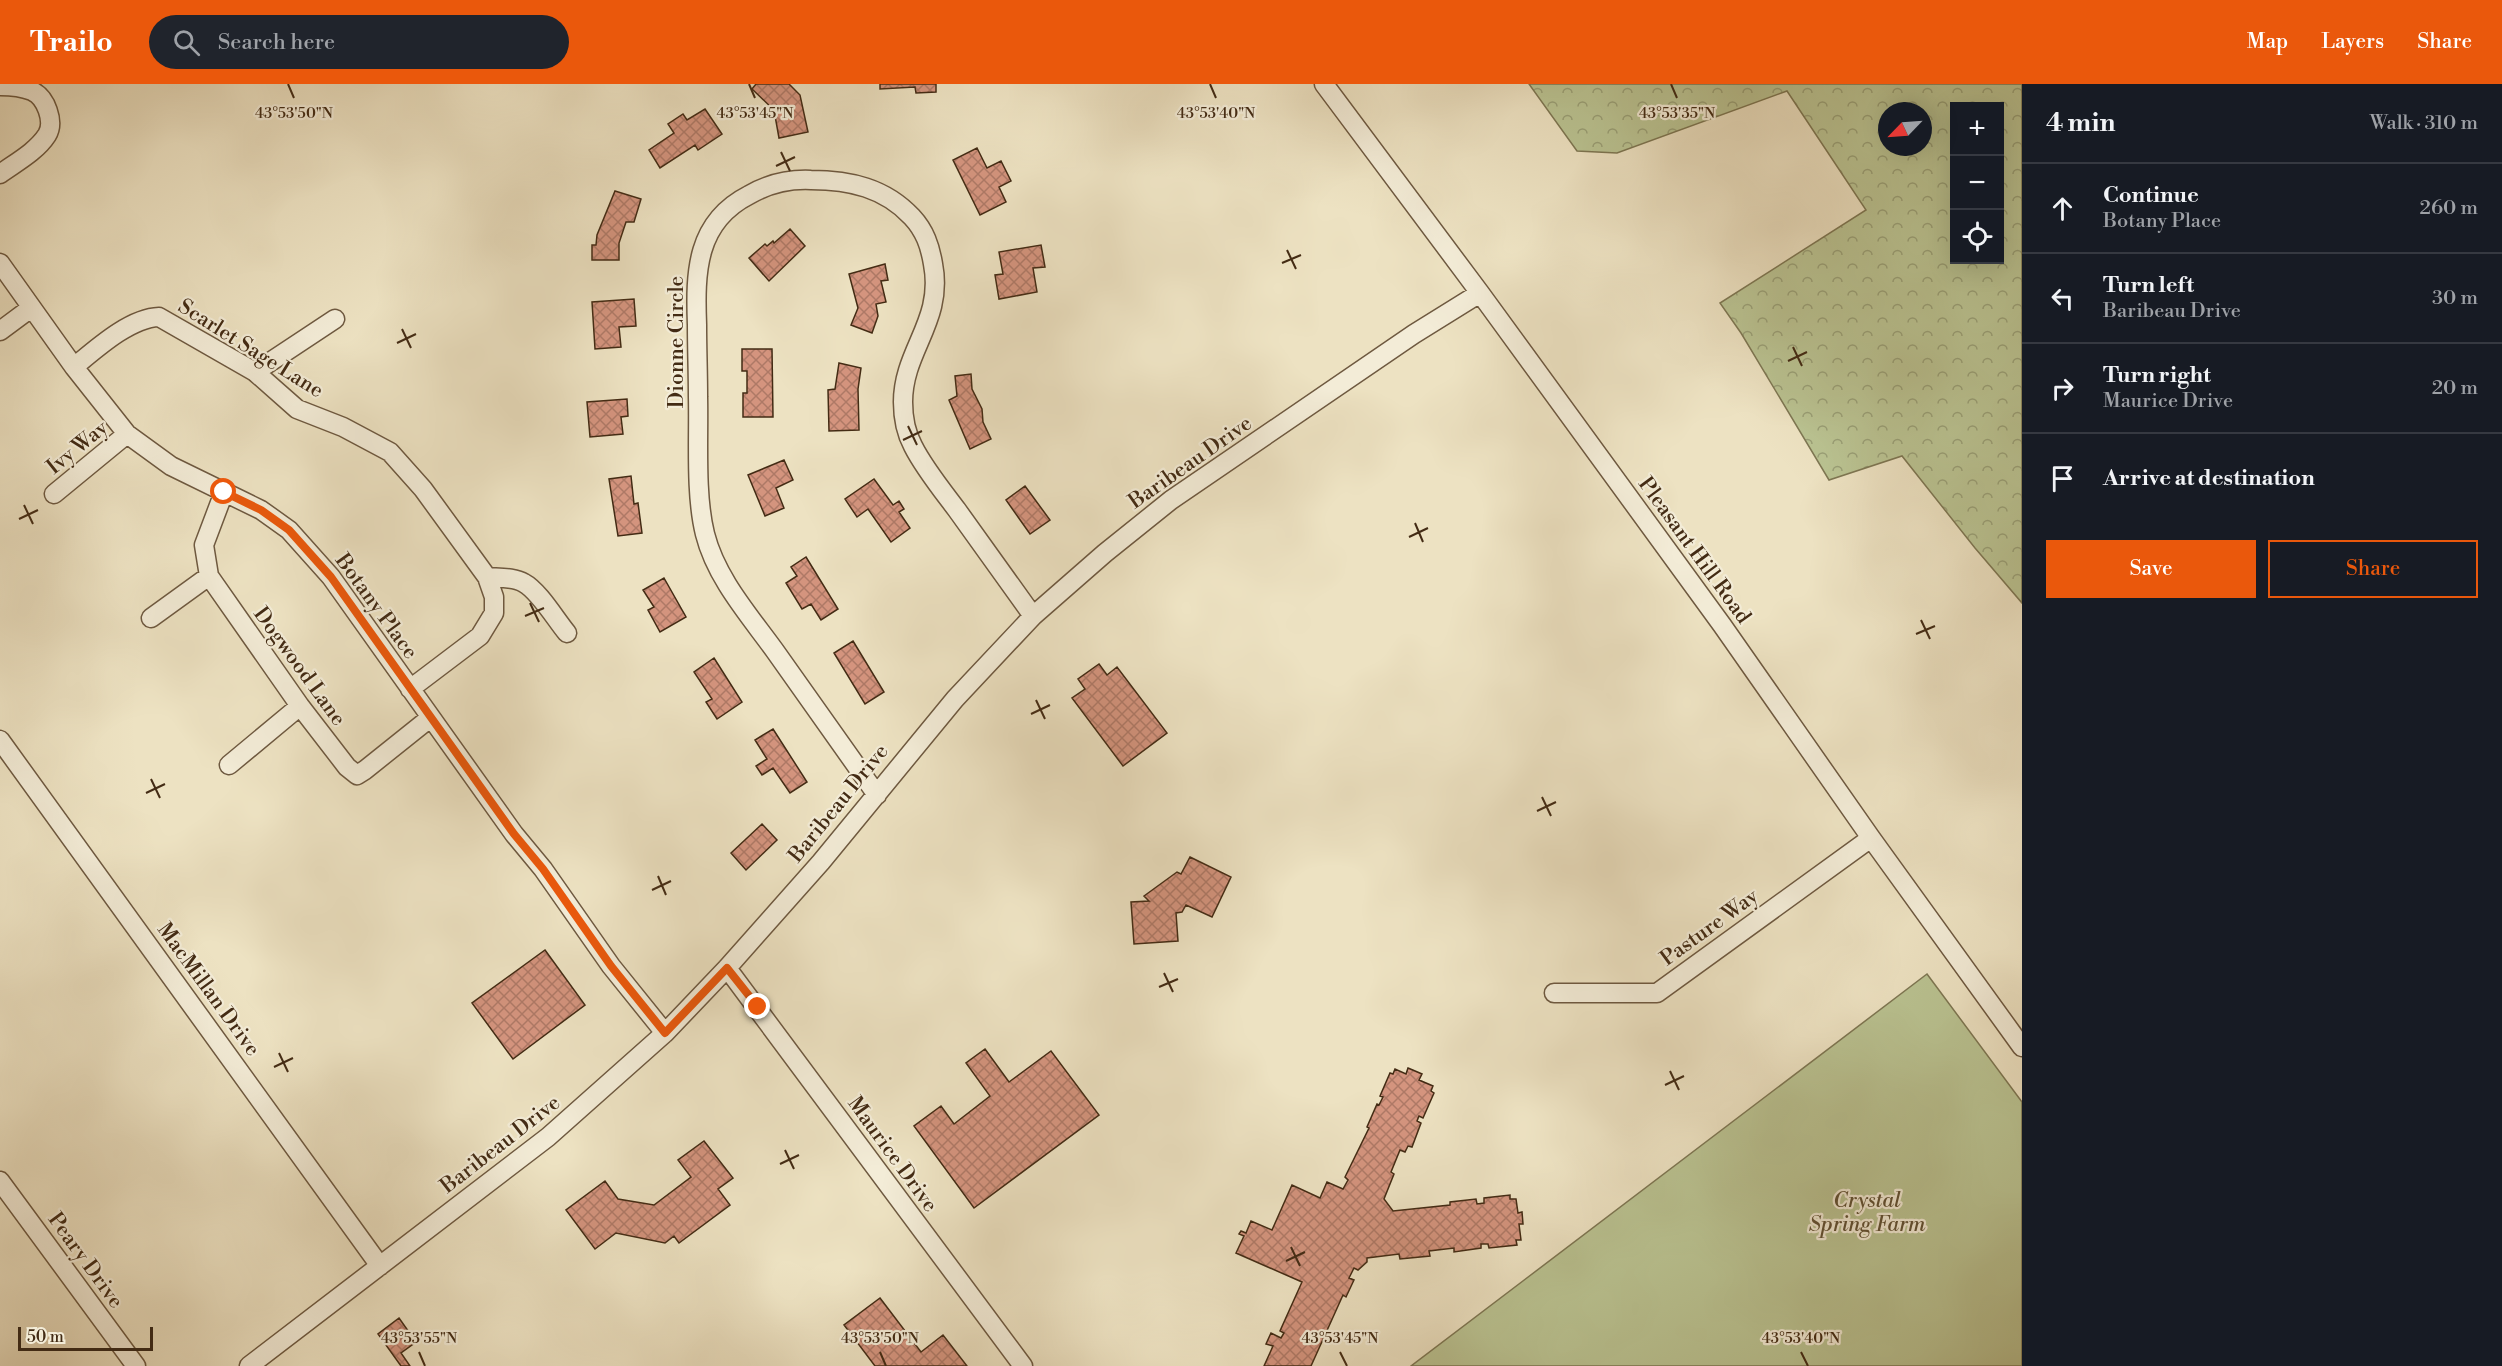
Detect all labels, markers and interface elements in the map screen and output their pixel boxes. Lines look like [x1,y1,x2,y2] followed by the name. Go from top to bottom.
[149,15,569,69] search box
[30,25,113,60] text: Trailo
[170,26,203,59] icon: search
[218,29,335,56] text: Search here
[2247,29,2288,55] text: Map
[2321,29,2384,55] text: Layers
[2417,29,2472,55] text: Share
[1878,102,1932,156] north arrow
[1950,102,2004,264] map controls
[1950,102,2004,156] button: +
[255,104,333,123] text: 43°53'50"N
[717,104,793,123] text: 43°53'45"N
[1177,104,1255,123] text: 43°53'40"N
[1639,104,1715,123] text: 43°53'35"N
[2046,107,2116,139] text: 4 min
[2370,111,2478,136] text: Walk · 310 m
[1950,156,2004,210] button: −
[2103,182,2199,209] text: Continue
[2046,192,2079,225] icon: ahead
[2420,196,2478,221] text: 260 m
[2103,209,2221,234] text: Botany Place
[1950,210,2004,264] button: locate
[2103,272,2194,299] text: Turn left
[664,276,690,408] street label: Dionne Circle
[2046,282,2079,315] icon: left
[2432,286,2478,311] text: 30 m
[173,294,328,404] street label: Scarlet Sage Lane
[2103,299,2241,324] text: Baribeau Drive
[2103,362,2211,389] text: Turn right
[2046,372,2079,405] icon: right
[2432,376,2478,401] text: 20 m
[2103,389,2233,414] text: Maurice Drive
[1123,411,1257,516] street label: Baribeau Drive
[42,415,114,480] street label: Ivy Way
[2046,462,2079,495] icon: arrive
[2103,465,2315,492] text: Arrive at destination
[1632,472,1756,629] street label: Pleasant Hill Road
[210,478,236,504] route start
[2046,540,2256,598] button: Save
[2268,540,2478,598] button: Share
[329,548,423,664] street label: Botany Place
[247,602,351,731] street label: Dogwood Lane
[782,739,894,869] street label: Baribeau Drive
[1655,883,1764,972] street label: Pasture Way
[151,918,265,1061] street label: MacMillan Drive
[744,993,770,1019] route end
[435,1090,566,1200] street label: Baribeau Drive
[842,1092,943,1217] street label: Maurice Drive
[1809,1188,1926,1238] park label: Crystal Spring Farm
[42,1208,129,1314] street label: Peary Drive
[18,1324,153,1352] scale bar
[27,1327,64,1347] text: 50 m
[381,1329,457,1348] text: 43°53'55"N
[841,1329,919,1348] text: 43°53'50"N
[1302,1329,1378,1348] text: 43°53'45"N
[1762,1329,1840,1348] text: 43°53'40"N

